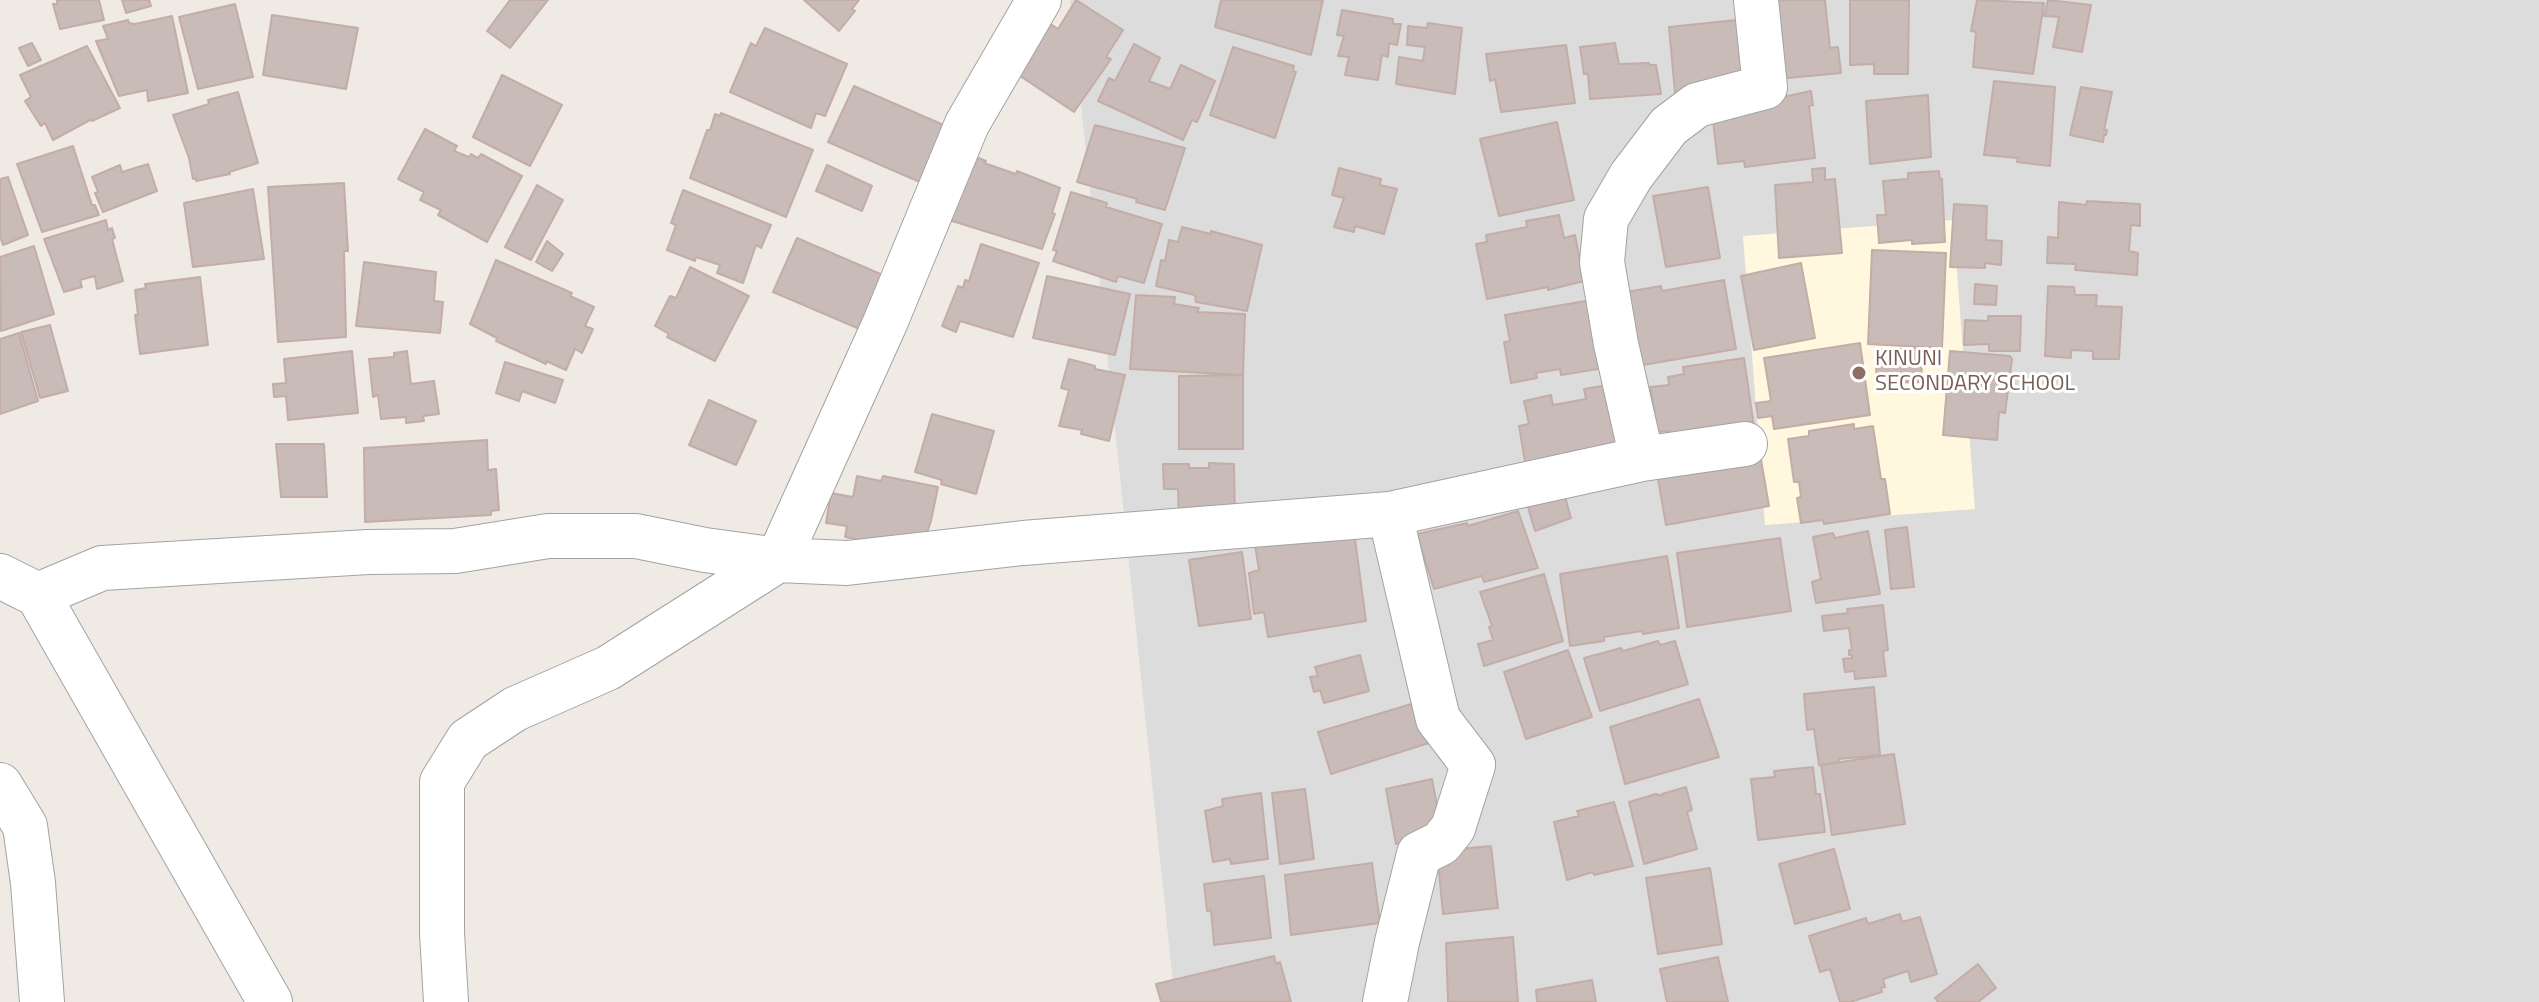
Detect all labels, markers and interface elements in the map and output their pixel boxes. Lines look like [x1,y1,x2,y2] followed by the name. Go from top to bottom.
[1875,347,2075,398] place label: KINUNI SECONDARY SCHOOL
[1850,364,1868,382] marker: KINUNI SECONDARY SCHOOL

